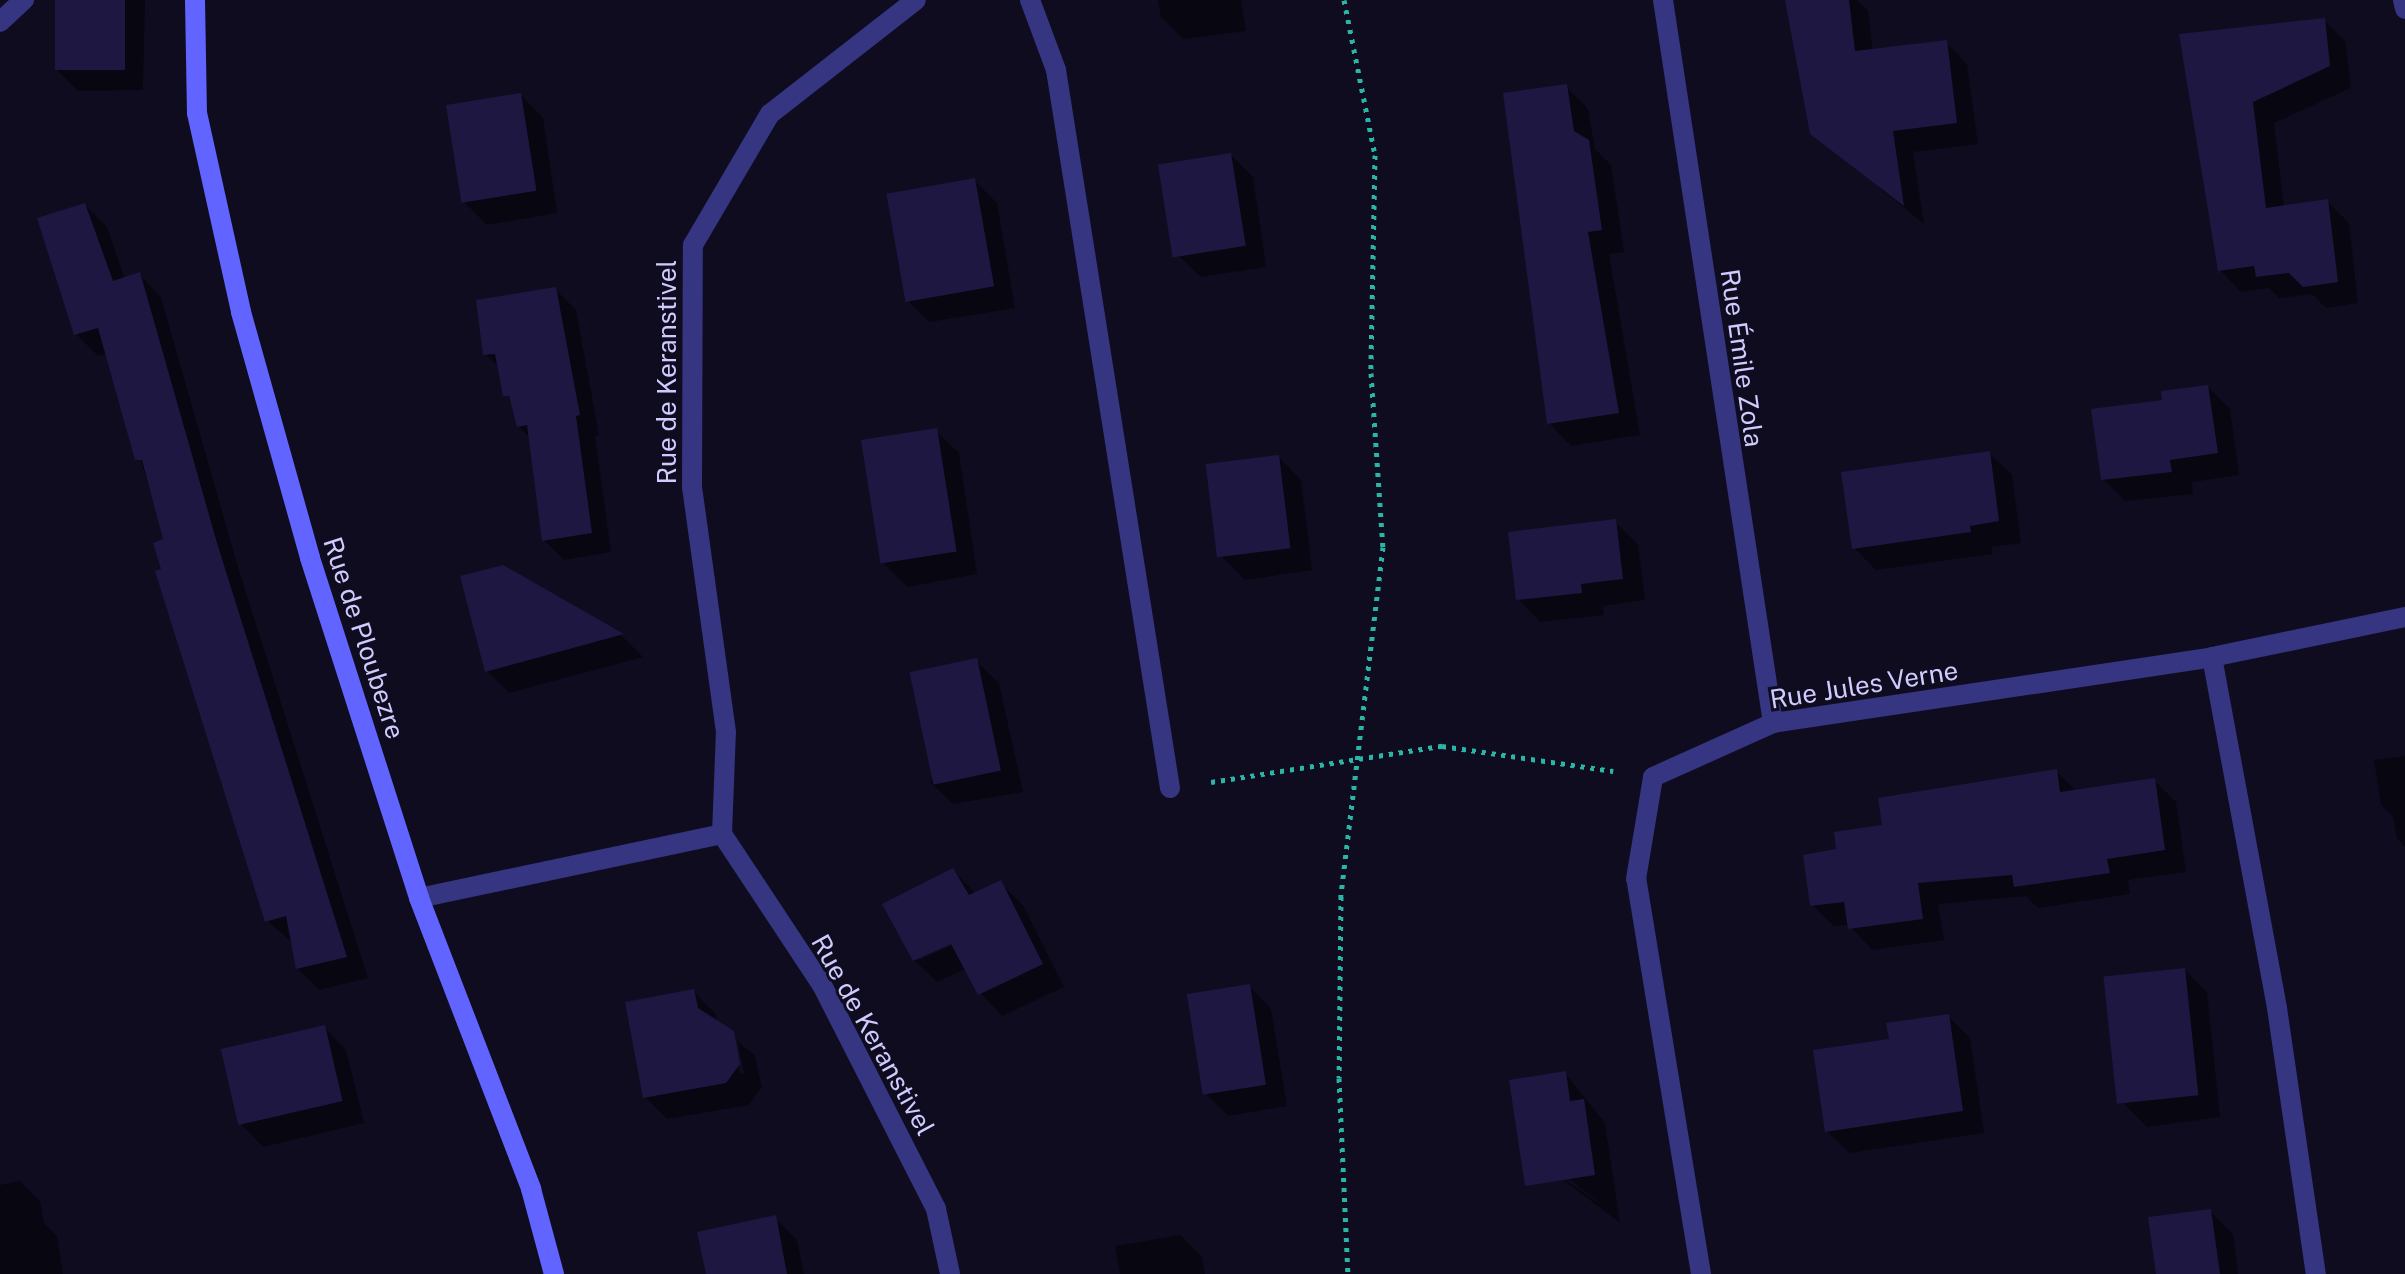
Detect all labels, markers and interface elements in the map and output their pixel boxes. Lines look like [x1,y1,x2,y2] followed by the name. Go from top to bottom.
[651,259,683,485] street label: Rue de Keranstivel
[1714,267,1770,449] street label: Rue Émile Zola
[317,533,411,743] street label: Rue de Ploubezre
[1767,655,1961,715] street label: Rue Jules Verne
[805,929,941,1141] street label: Rue de Keranstivel

